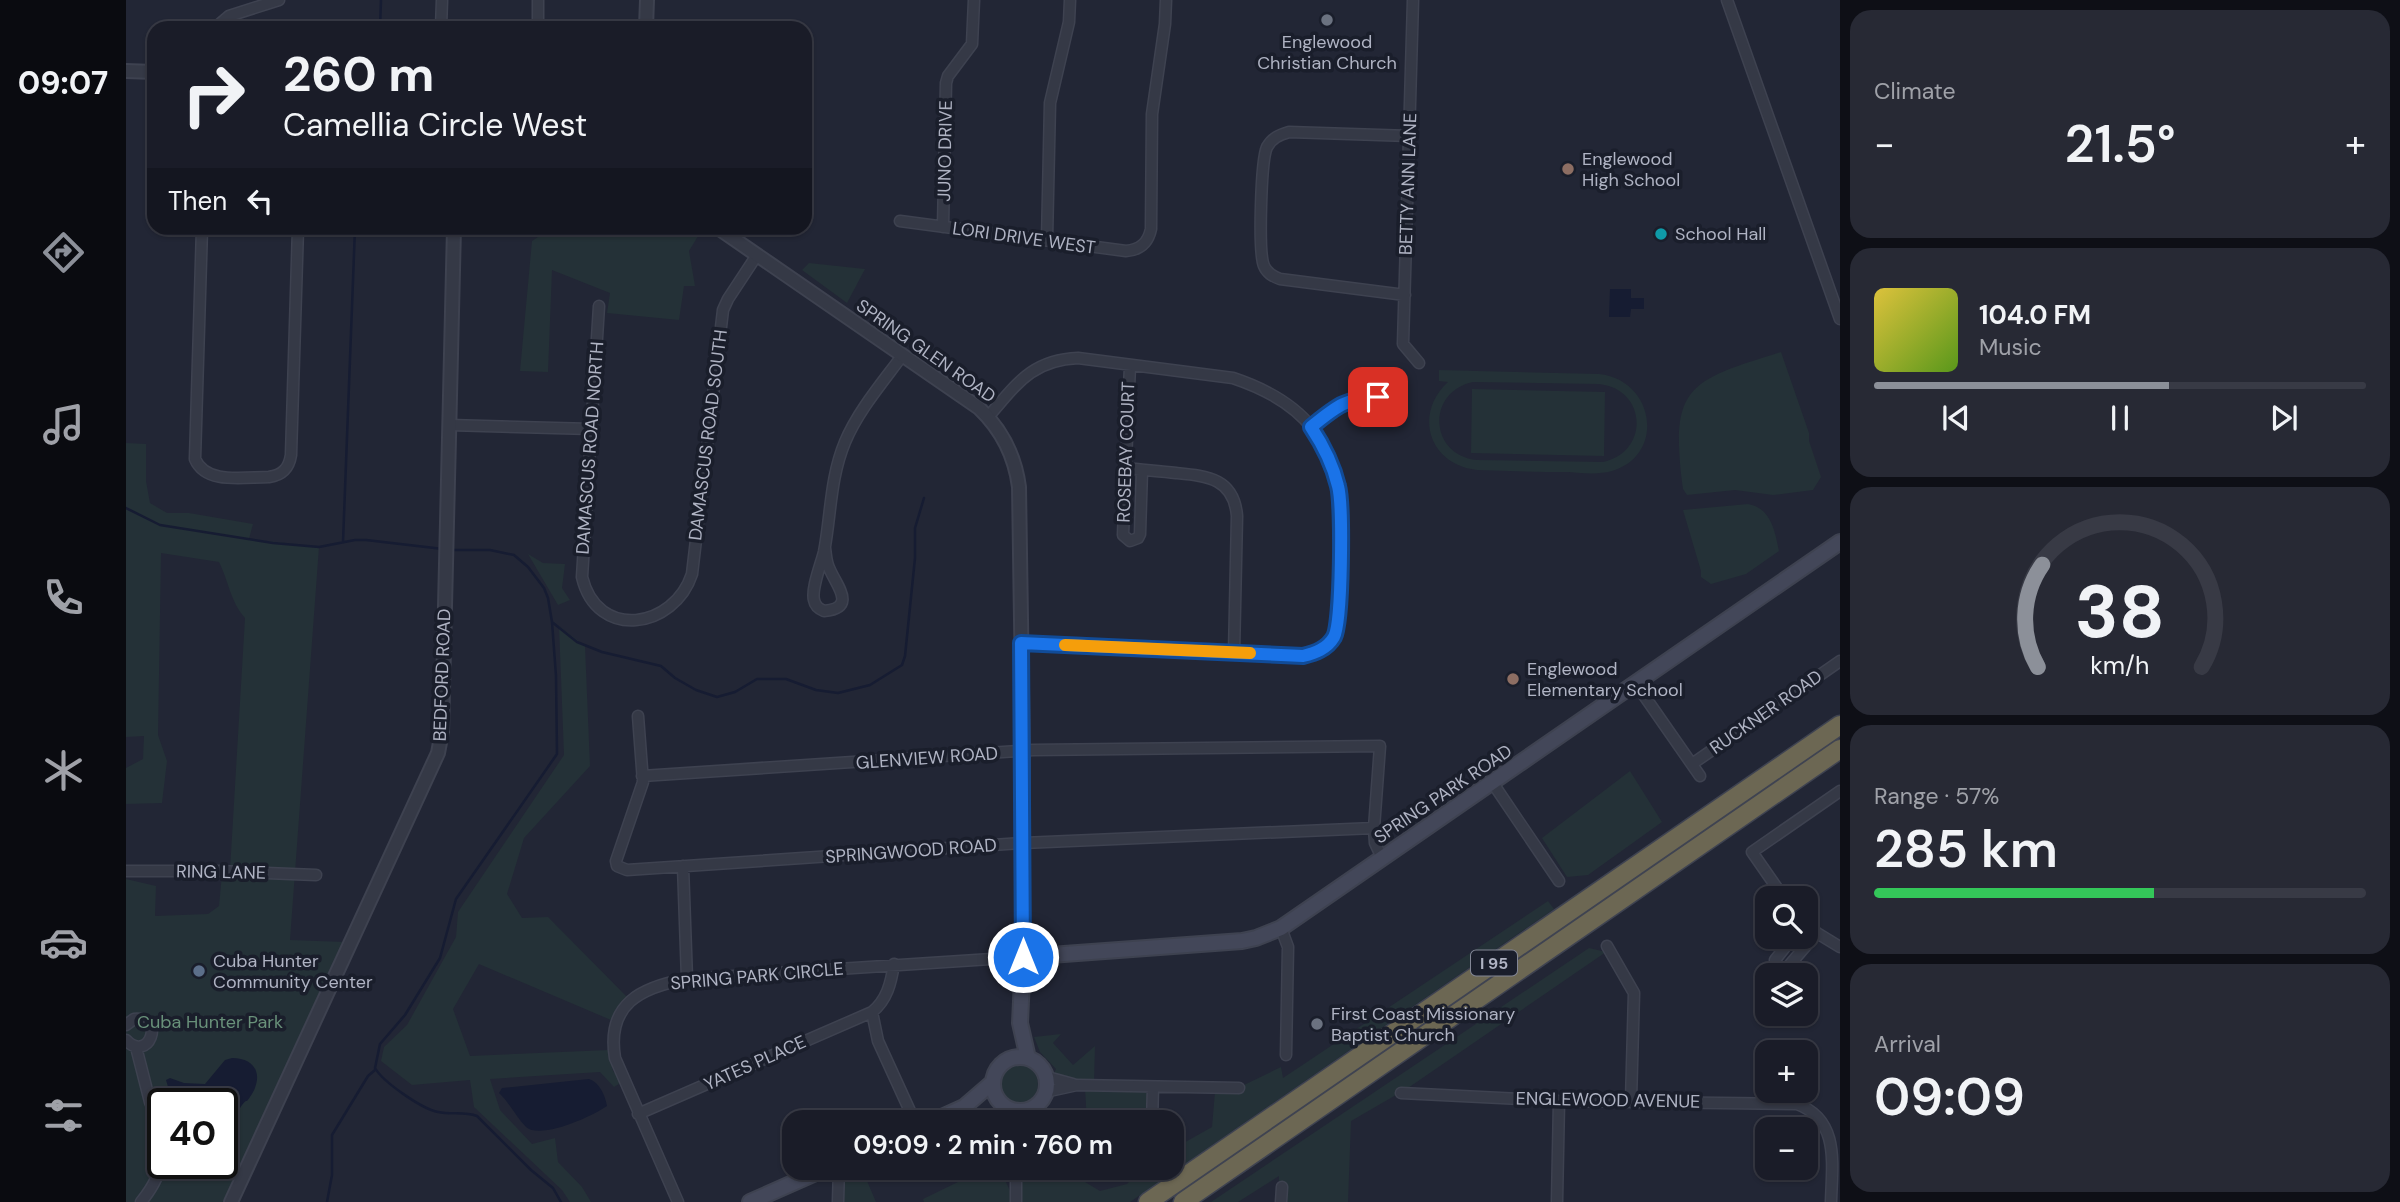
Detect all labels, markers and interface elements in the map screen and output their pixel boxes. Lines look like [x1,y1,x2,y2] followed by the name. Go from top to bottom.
[1319,12,1335,28] marker: Englewood Christian Church
[1257,30,1397,75] place label: Englewood Christian Church
[283,42,434,106] text: 260 m
[168,49,259,140] icon: right
[18,62,108,104] text: 09:07
[1874,76,1956,106] text: Climate
[932,100,958,202] street label: JUNO DRIVE
[283,104,587,146] text: Camellia Circle West
[2064,110,2176,178] text: 21.5°
[1394,113,1422,255] street label: BETTY ANN LANE
[1874,119,1895,169] text: −
[2345,119,2366,169] text: +
[1582,147,1680,192] place label: Englewood High School
[1560,161,1576,177] marker: Englewood High School
[241,182,279,220] icon: left
[168,184,227,218] text: Then
[951,216,1097,260] street label: LORI DRIVE WEST
[1675,222,1766,246] place label: School Hall
[1653,226,1669,242] marker: School Hall
[39,228,88,277] icon: directions
[851,294,1001,408] street label: SPRING GLEN ROAD
[1979,298,2091,332] text: 104.0 FM
[683,328,733,542] street label: DAMASCUS ROAD SOUTH
[1979,332,2042,362] text: Music
[571,341,609,555] street label: DAMASCUS ROAD NORTH
[1348,367,1408,427] pin
[1359,378,1397,416] icon: arrive
[1112,381,1140,523] street label: ROSEBAY COURT
[1937,399,1975,437] icon: previous
[2101,399,2139,437] icon: pause
[2265,399,2303,437] icon: next
[39,400,88,449] icon: music
[2075,565,2165,660] text: 38
[39,573,88,622] icon: phone
[428,608,456,742] street label: BEDFORD ROAD
[2090,649,2150,682] text: km/h
[1527,657,1683,702] place label: Englewood Elementary School
[1705,664,1827,760] street label: RUCKNER ROAD
[1505,671,1521,687] marker: Englewood Elementary School
[1369,739,1517,849] street label: SPRING PARK ROAD
[855,741,999,775] street label: GLENVIEW ROAD
[39,746,88,795] icon: climate
[1874,781,1999,811] text: Range · 57%
[1874,815,2058,883] text: 285 km
[824,833,998,869] street label: SPRINGWOOD ROAD
[176,859,266,885] street label: RING LANE
[1755,886,1818,1180] map controls
[1755,886,1818,949] button: search
[39,918,88,967] icon: car
[986,920,1060,994] position arrow
[213,949,373,994] place label: Cuba Hunter Community Center
[1471,951,1517,976] road number: I 95
[669,956,845,996] street label: SPRING PARK CIRCLE
[191,963,207,979] marker: Cuba Hunter Community Center
[1755,963,1818,1026] button: layers
[1331,1002,1515,1047] place label: First Coast Missionary Baptist Church
[137,1010,283,1034] park label: Cuba Hunter Park
[1309,1016,1325,1032] marker: First Coast Missionary Baptist Church
[1874,1029,1941,1059] text: Arrival
[700,1030,810,1096] street label: YATES PLACE
[1755,1040,1818,1103] button: +
[1874,1063,2025,1131] text: 09:09
[1515,1086,1701,1114] street label: ENGLEWOOD AVENUE
[147,1088,238,1179] speed limit sign: 40
[39,1091,88,1140] icon: filters
[1755,1117,1818,1180] button: −
[853,1128,1113,1162] text: 09:09 · 2 min · 760 m

